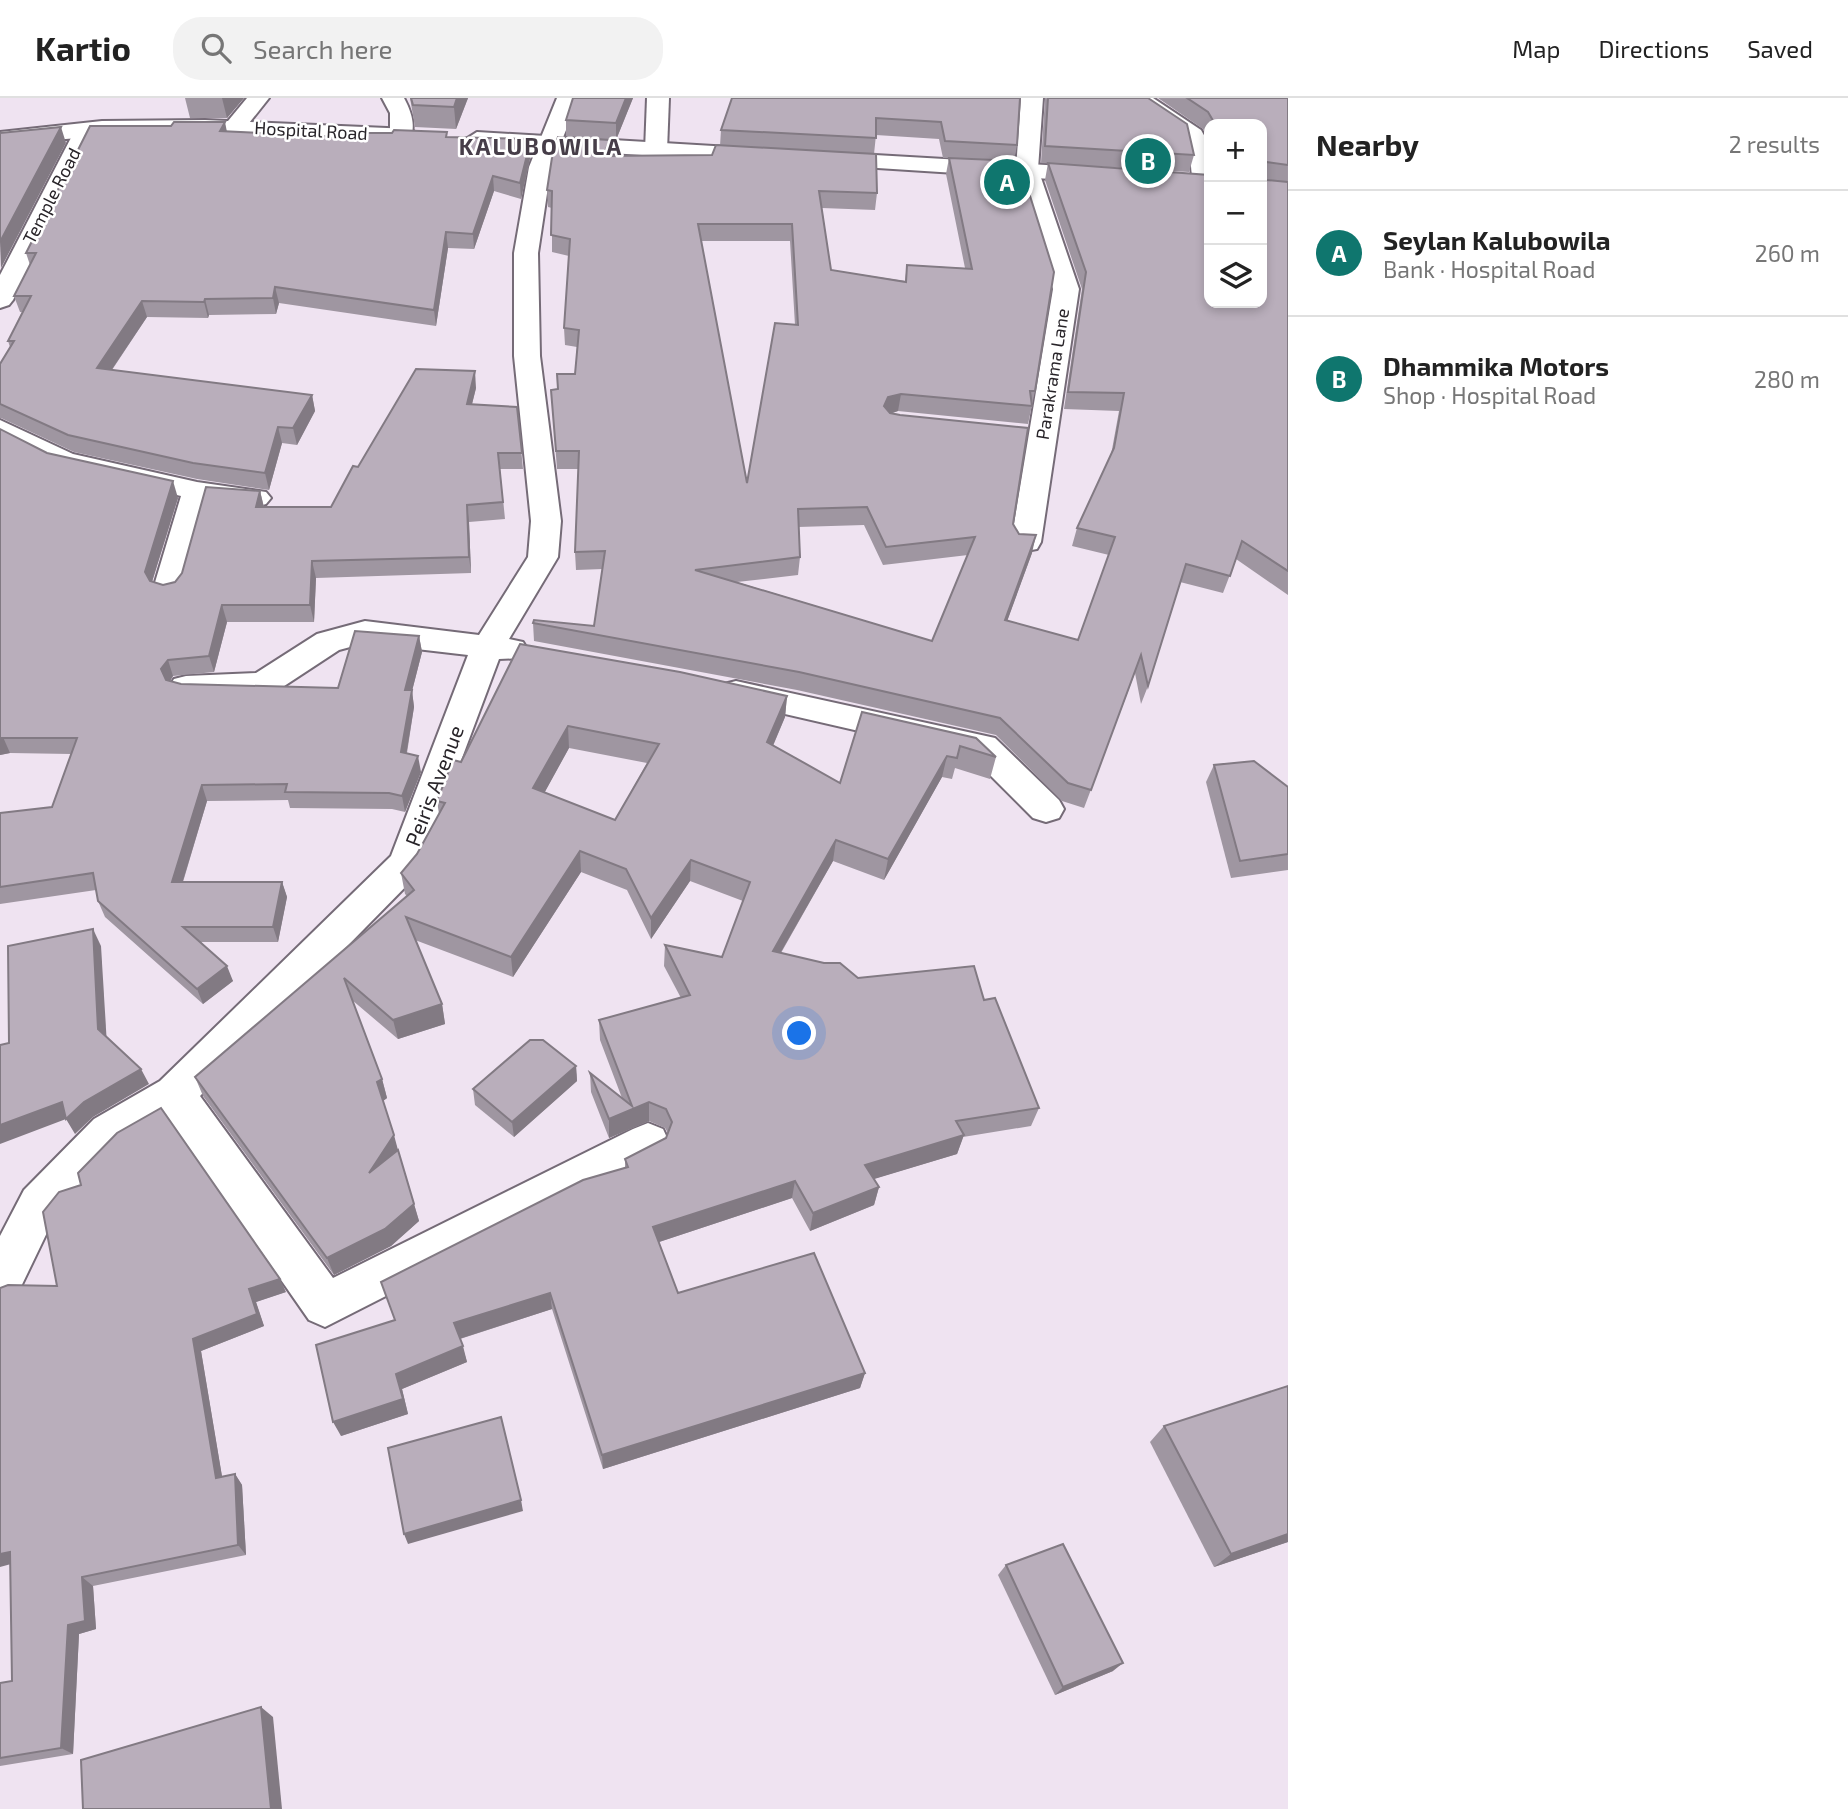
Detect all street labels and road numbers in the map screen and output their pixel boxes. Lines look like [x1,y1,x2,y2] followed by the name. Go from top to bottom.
[254,116,368,144] street label: Hospital Road
[18,144,85,247] street label: Temple Road
[1031,307,1073,441] street label: Parakrama Lane
[399,721,468,850] street label: Peiris Avenue

